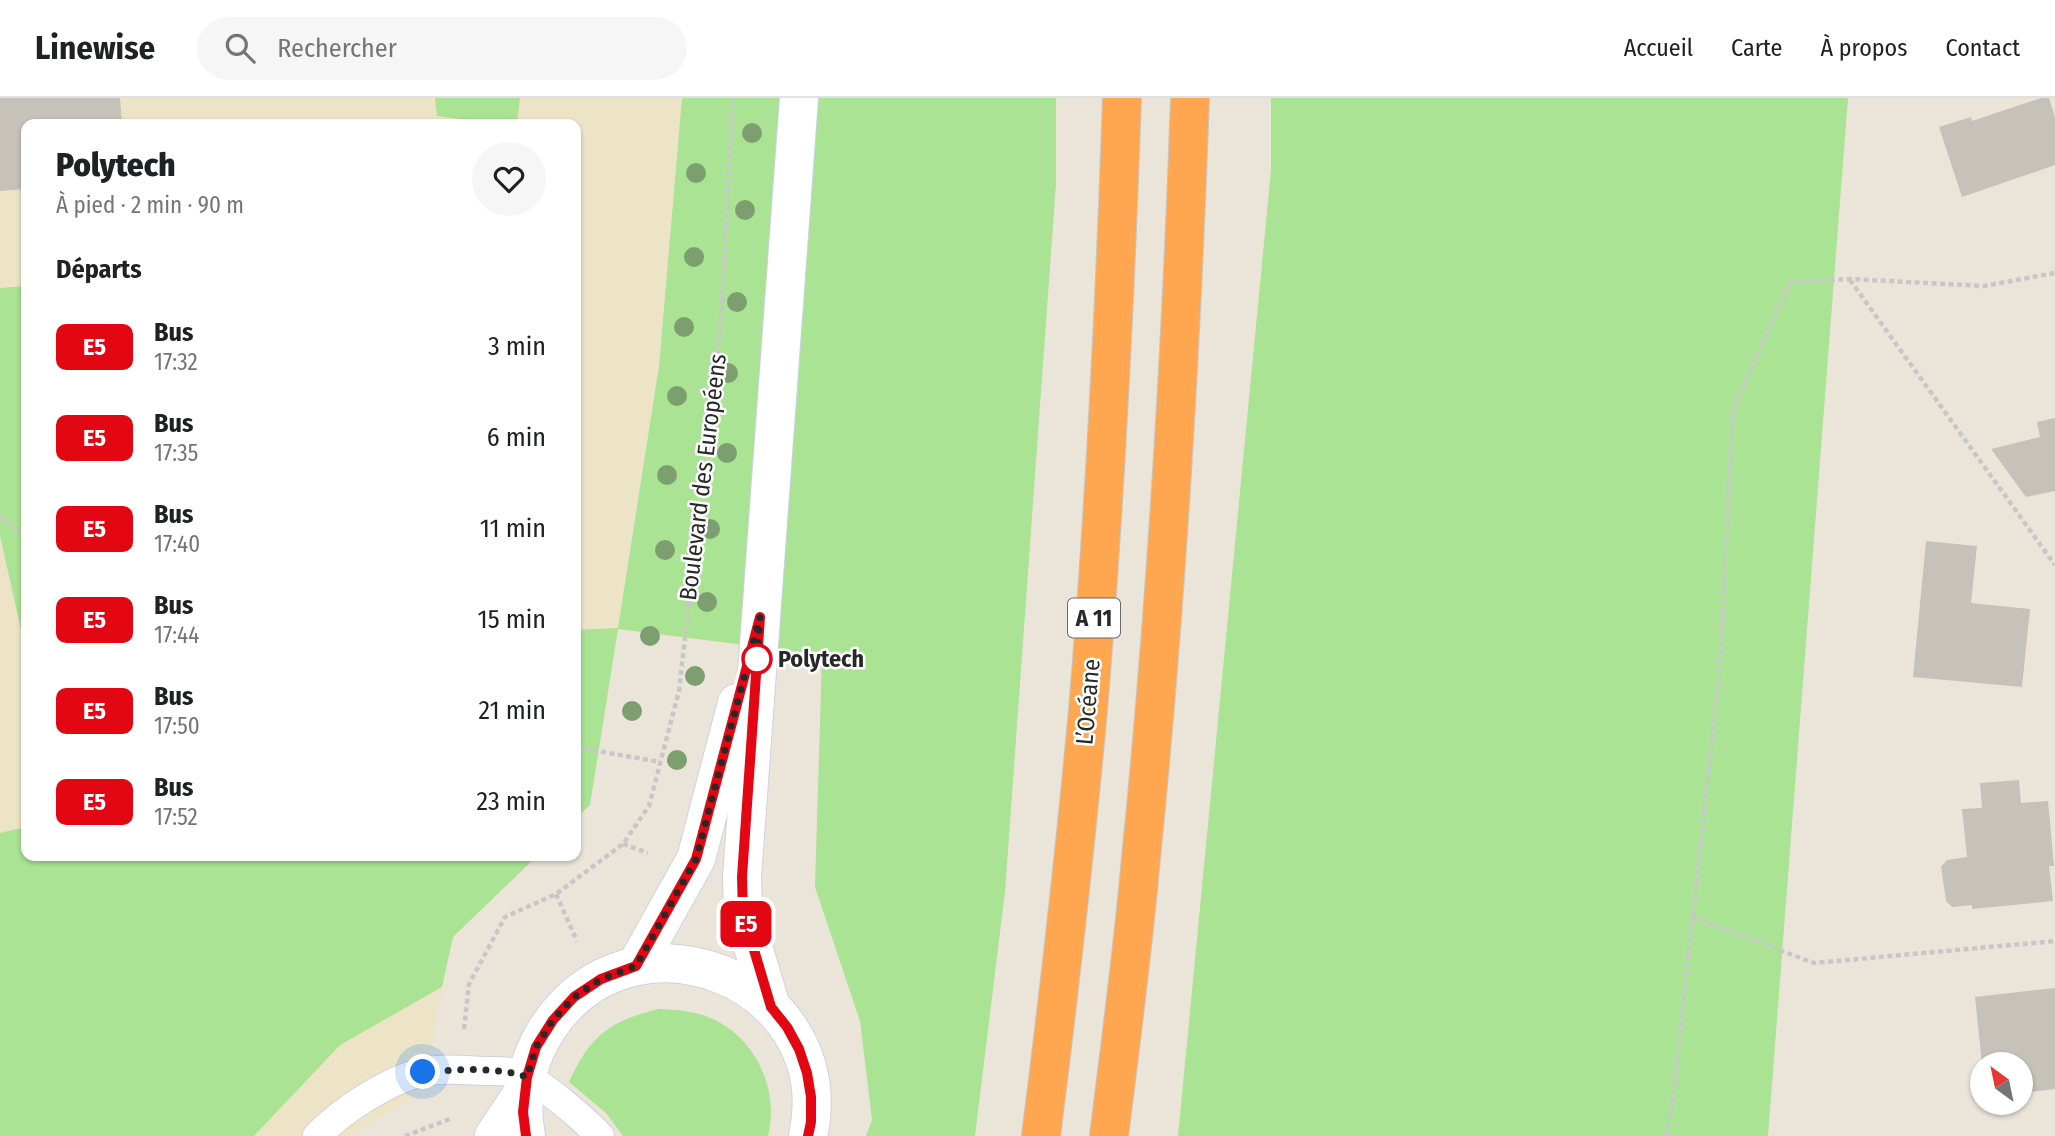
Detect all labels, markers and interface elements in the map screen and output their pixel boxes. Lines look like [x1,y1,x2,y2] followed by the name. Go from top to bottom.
[197,17,687,80] search box
[35,28,155,68] text: Linewise
[221,29,259,67] icon: search
[277,33,397,64] text: Rechercher
[1624,34,1693,62] text: Accueil
[1731,34,1782,62] text: Carte
[1820,34,1907,62] text: À propos
[1945,34,2020,62] text: Contact
[472,142,546,216] button: heart
[56,145,175,185] text: Polytech
[56,191,244,219] text: À pied · 2 min · 90 m
[56,254,142,285] text: Départs
[154,317,193,348] text: Bus
[488,331,546,362] text: 3 min
[83,333,106,361] text: E5
[154,348,198,376] text: 17:32
[674,352,732,602] street label: Boulevard des Européens
[154,408,193,439] text: Bus
[487,422,546,453] text: 6 min
[83,424,106,452] text: E5
[154,439,198,467] text: 17:35
[154,499,193,530] text: Bus
[480,513,546,544] text: 11 min
[83,515,106,543] text: E5
[154,530,200,558] text: 17:40
[154,590,193,621] text: Bus
[1068,598,1120,638] road number: A 11
[478,604,546,635] text: 15 min
[83,606,106,634] text: E5
[154,621,199,649] text: 17:44
[742,644,772,674] marker: Polytech
[778,645,864,673] place label: Polytech
[1070,658,1106,746] street label: L’Océane
[154,681,193,712] text: Bus
[479,695,546,726] text: 21 min
[83,697,106,725] text: E5
[154,712,200,740] text: 17:50
[154,772,193,803] text: Bus
[477,786,546,817] text: 23 min
[83,788,106,816] text: E5
[154,803,198,831] text: 17:52
[714,901,778,947] line badge: E5
[734,910,758,938] text: E5
[1970,1052,2034,1115] north arrow
[1970,1052,2033,1115] map controls
[405,1054,440,1089] your location

